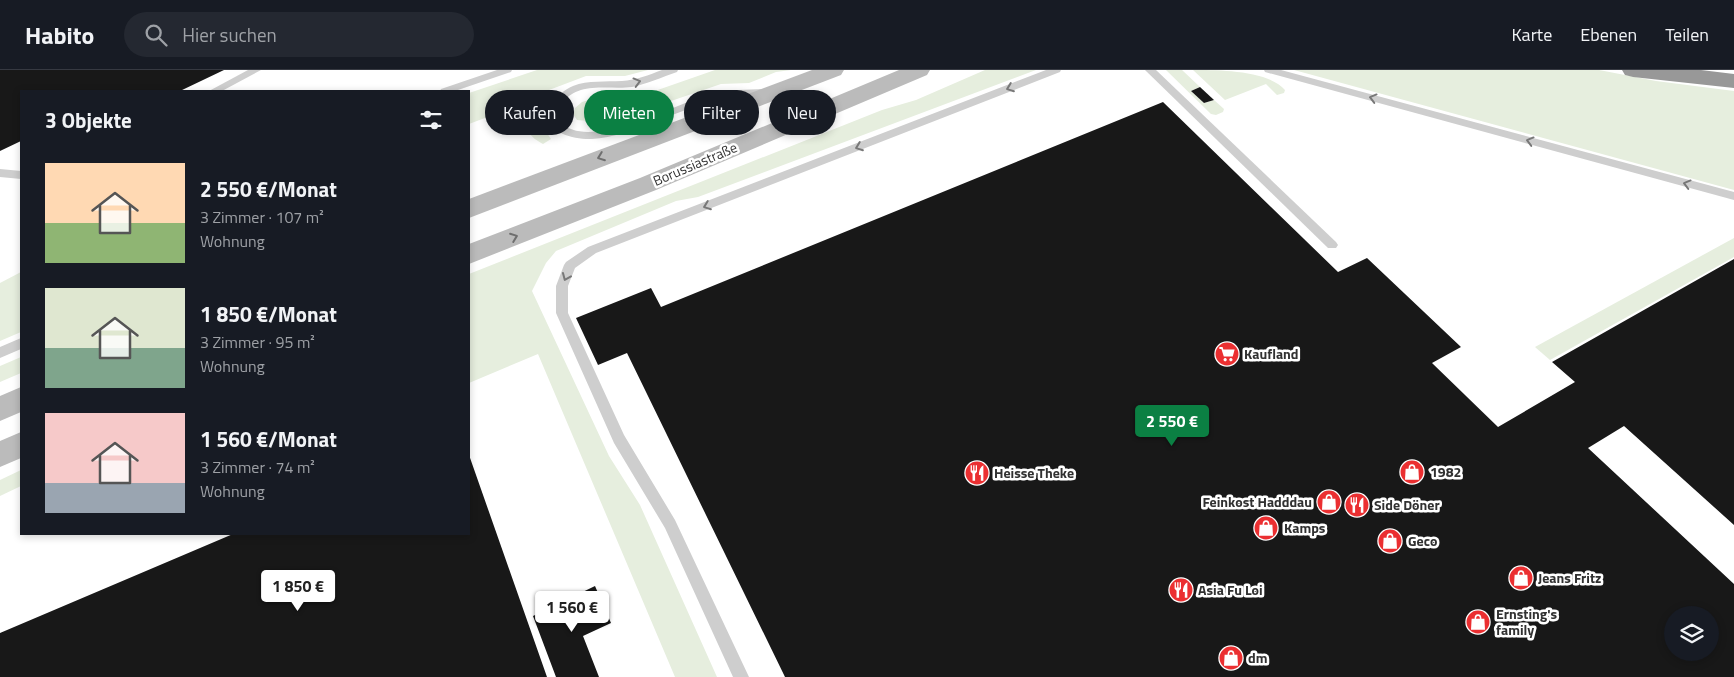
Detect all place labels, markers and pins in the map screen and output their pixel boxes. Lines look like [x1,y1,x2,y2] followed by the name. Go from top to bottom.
[1214,341,1240,367] supermarket icon: Kaufland
[1244,343,1299,364] place label: Kaufland
[1126,404,1218,447] pin: 2 550 €
[1399,459,1425,485] shop icon: 1982
[964,460,990,486] restaurant icon: Heisse Theke
[1430,461,1461,482] place label: 1982
[994,462,1074,483] place label: Heisse Theke
[1316,489,1342,515] shop icon: Feinkost Hadddau
[1202,491,1312,512] place label: Feinkost Hadddau
[1344,492,1370,518] restaurant icon: Side Döner
[1374,494,1440,515] place label: Side Döner
[1253,515,1279,541] shop icon: Kamps
[1284,517,1326,538] place label: Kamps
[1377,528,1403,554] shop icon: Geco
[1408,530,1437,551] place label: Geco
[1508,565,1534,591] shop icon: Jeans Fritz
[1538,567,1601,588] place label: Jeans Fritz
[252,570,344,612] pin: 1 850 €
[1168,577,1194,603] restaurant icon: Asia Fu Loi
[1198,579,1263,600] place label: Asia Fu Loi
[526,590,618,633] pin: 1 560 €
[1496,603,1558,640] place label: Ernsting's family
[1465,609,1491,635] shop icon: Ernsting's family
[1218,645,1244,671] shop icon: dm
[1248,647,1267,668] place label: dm

